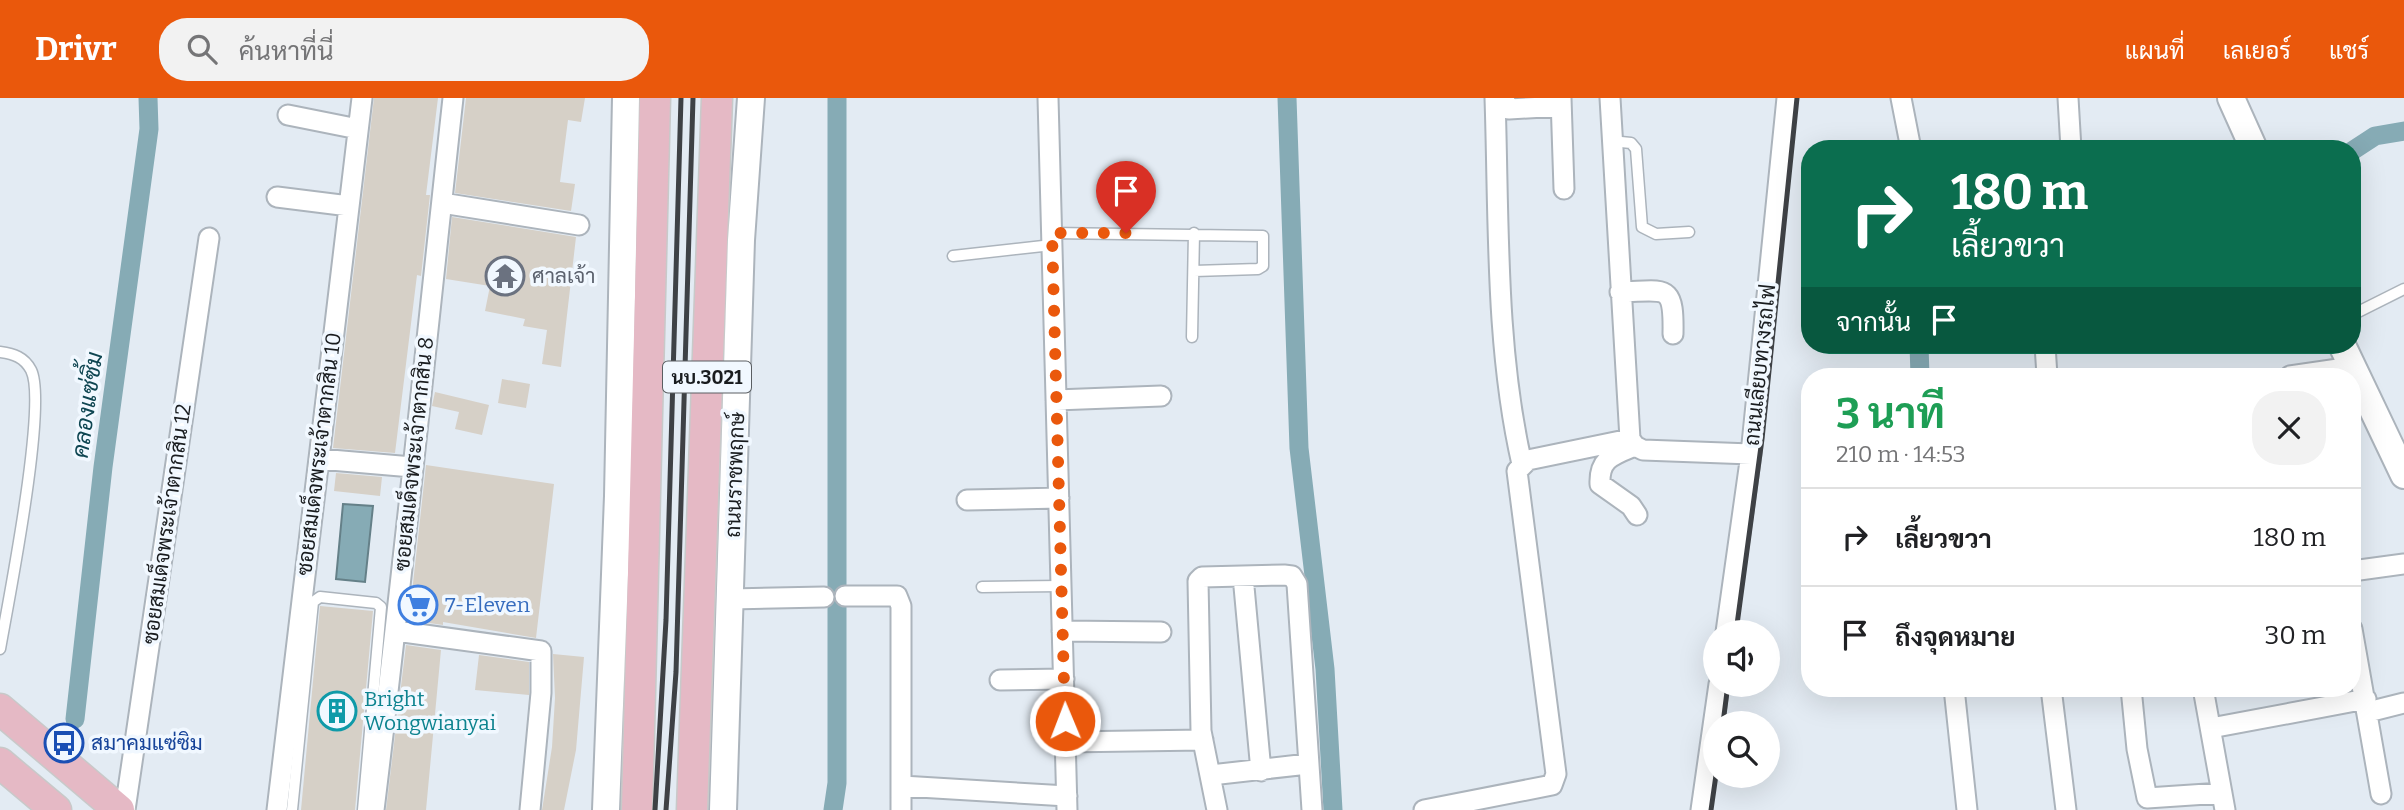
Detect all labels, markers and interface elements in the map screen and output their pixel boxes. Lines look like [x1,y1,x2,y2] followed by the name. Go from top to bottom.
[159,18,649,81] search box
[35,29,117,69] text: Drivr
[183,30,221,68] icon: search
[239,36,334,67] text: ค้นหาที่นี่
[2125,37,2185,65] text: แผนที่
[2223,37,2291,65] text: เลเยอร์
[2329,37,2369,65] text: แชร์
[1096,161,1156,233] pin
[1951,163,2088,222] text: 180 m
[1836,168,1927,259] icon: right
[1107,172,1145,210] icon: arrive
[1951,227,2065,265] text: เลี้ยวขวา
[484,255,526,297] temple icon: ศาลเจ้า
[532,263,595,289] place label: ศาลเจ้า
[1739,283,1781,447] street label: ถนนเลียบทางรถไฟ
[1925,301,1963,339] icon: arrive
[1836,307,1911,338] text: จากนั้น
[289,331,347,577] street label: ซอยสมเด็จพระเจ้าตากสิน 10
[387,335,439,572] street label: ซอยสมเด็จพระเจ้าตากสิน 8
[59,349,108,460] water label: คลองแซ่ซิ้ม
[663,362,751,392] road number: นบ.3021
[1836,389,1945,439] text: 3 นาที
[2252,391,2326,465] button: close
[135,402,197,646] street label: ซอยสมเด็จพระเจ้าตากสิน 12
[719,411,750,538] street label: ถนนราชพฤกษ์
[1836,440,1966,468] text: 210 m · 14:53
[1836,518,1874,556] icon: right
[2253,522,2326,553] text: 180 m
[1895,524,1992,555] text: เลี้ยวขวา
[397,584,439,626] supermarket icon: 7-Eleven
[445,592,530,618] place label: 7-Eleven
[1836,616,1874,654] icon: arrive
[1703,620,1780,788] map controls
[1703,620,1780,697] button: sound
[2265,620,2326,651] text: 30 m
[1895,622,2016,653] text: ถึงจุดหมาย
[1028,684,1102,758] position arrow
[364,686,496,736] place label: Bright Wongwianyai
[316,690,358,732] building icon: Bright Wongwianyai
[1703,711,1780,788] button: search
[43,722,85,764] bus stop icon: สมาคมแซ่ซิม
[91,730,203,756] place label: สมาคมแซ่ซิม

